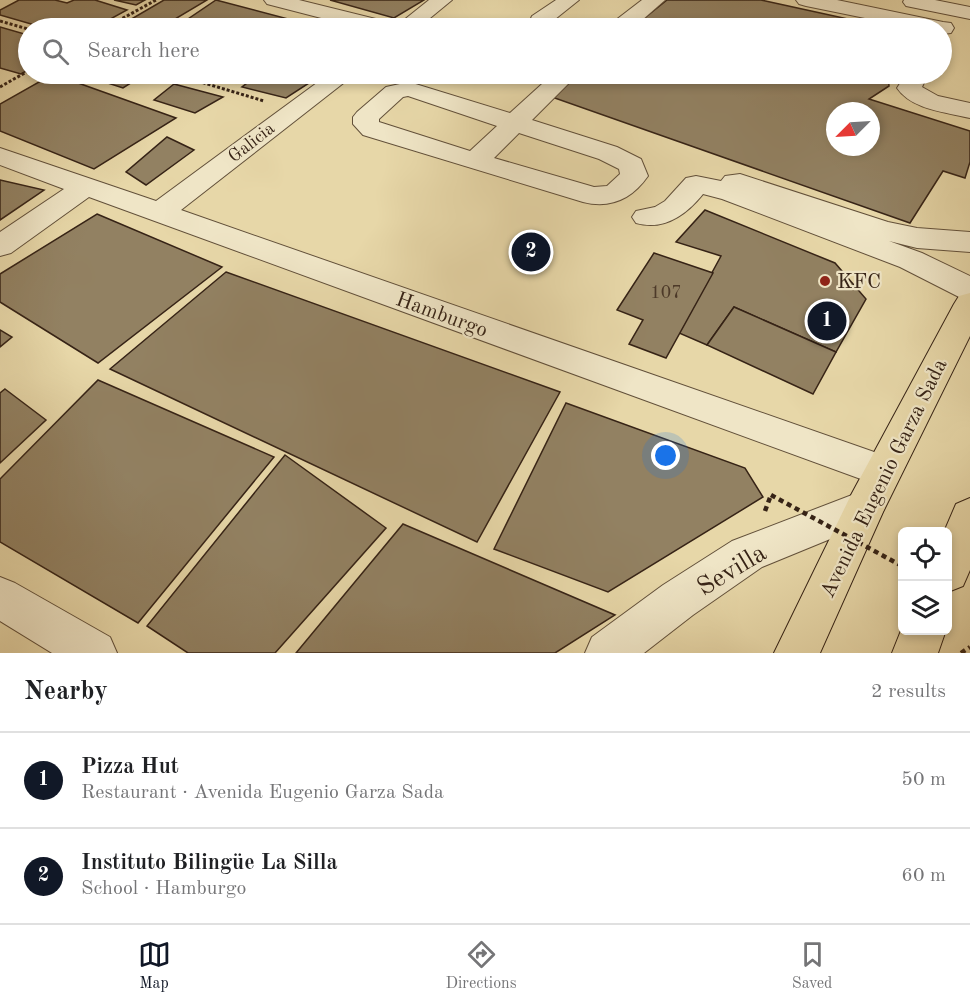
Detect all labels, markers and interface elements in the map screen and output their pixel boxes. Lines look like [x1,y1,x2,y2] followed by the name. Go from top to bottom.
[18,18,952,84] search box
[39,35,72,68] icon: search
[87,40,200,62] text: Search here
[826,102,880,156] north arrow
[225,119,278,166] street label: Galicia
[512,230,550,274] pin: 2
[837,272,881,293] place label: KFC
[818,274,832,288] marker: KFC
[650,284,682,302] house number: 107
[393,289,490,342] street label: Hamburgo
[808,298,846,344] pin: 1
[817,356,951,601] street label: Avenida Eugenio Garza Sada
[651,441,680,470] your location
[898,527,952,635] map controls
[898,527,952,581] button: locate
[693,540,771,601] street label: Sevilla
[898,581,952,635] button: layers
[24,679,108,705] text: Nearby
[871,682,946,702] text: 2 results
[81,756,179,778] text: Pizza Hut
[38,770,49,790] text: 1
[901,770,946,790] text: 50 m
[81,783,444,803] text: Restaurant · Avenida Eugenio Garza Sada
[81,852,338,874] text: Instituto Bilingüe La Silla
[38,866,49,886] text: 2
[901,866,946,886] text: 60 m
[81,879,246,899] text: School · Hamburgo
[138,938,171,994] tab: Map
[446,938,517,994] tab: Directions
[792,938,832,994] tab: Saved

